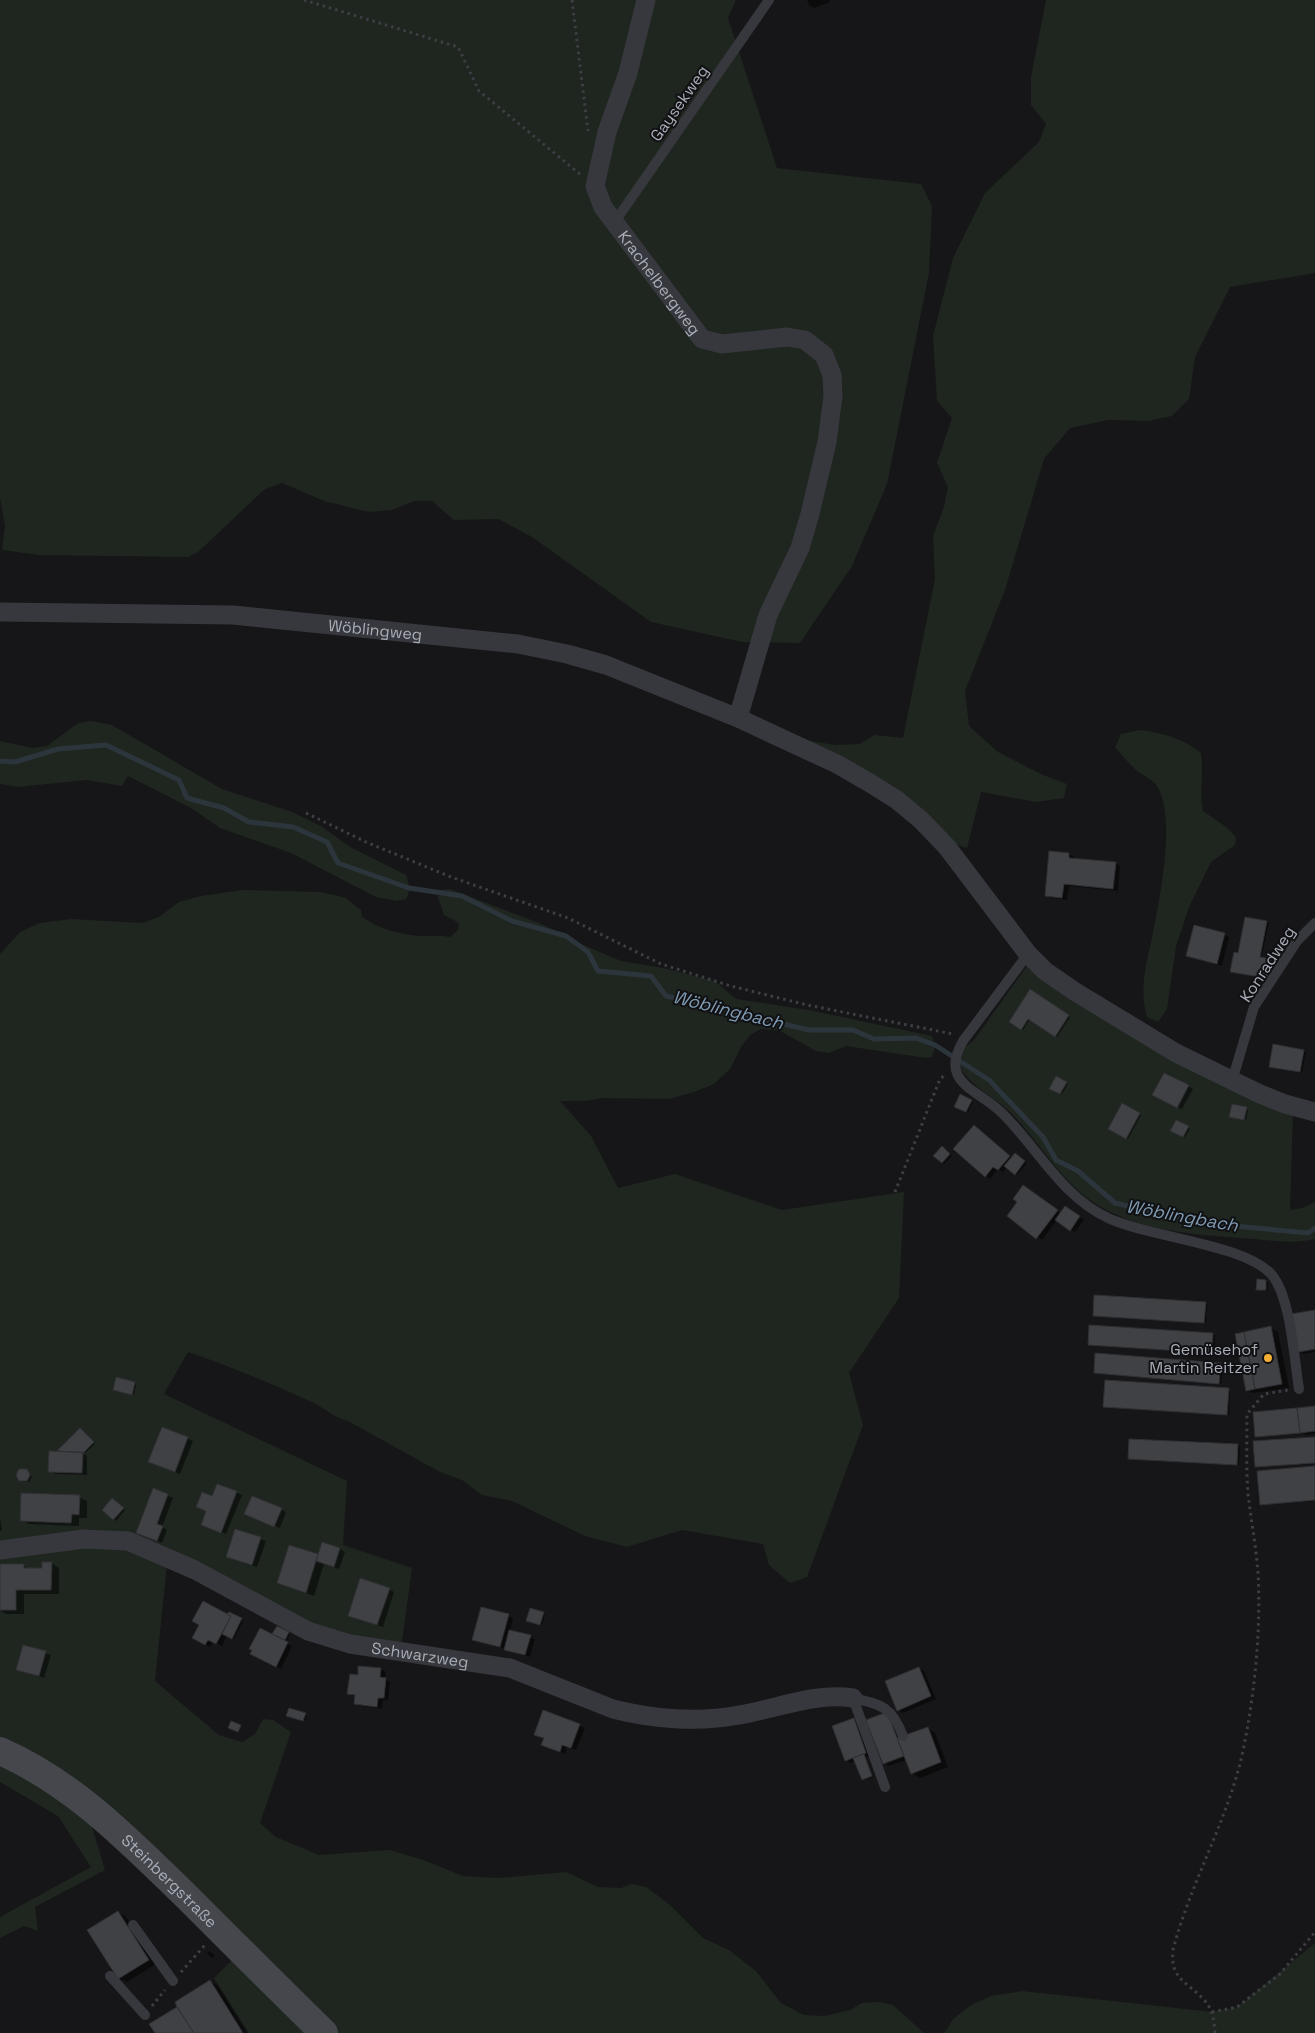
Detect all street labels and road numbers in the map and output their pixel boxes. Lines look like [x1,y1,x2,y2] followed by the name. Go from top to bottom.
[645,61,713,145] street label: Gaysekweg
[613,226,705,339] street label: Krachelbergweg
[327,615,423,645] street label: Wöblingweg
[1235,922,1300,1006] street label: Konradweg
[370,1637,470,1673] street label: Schwarzweg
[117,1830,222,1933] street label: Steinbergstraße

